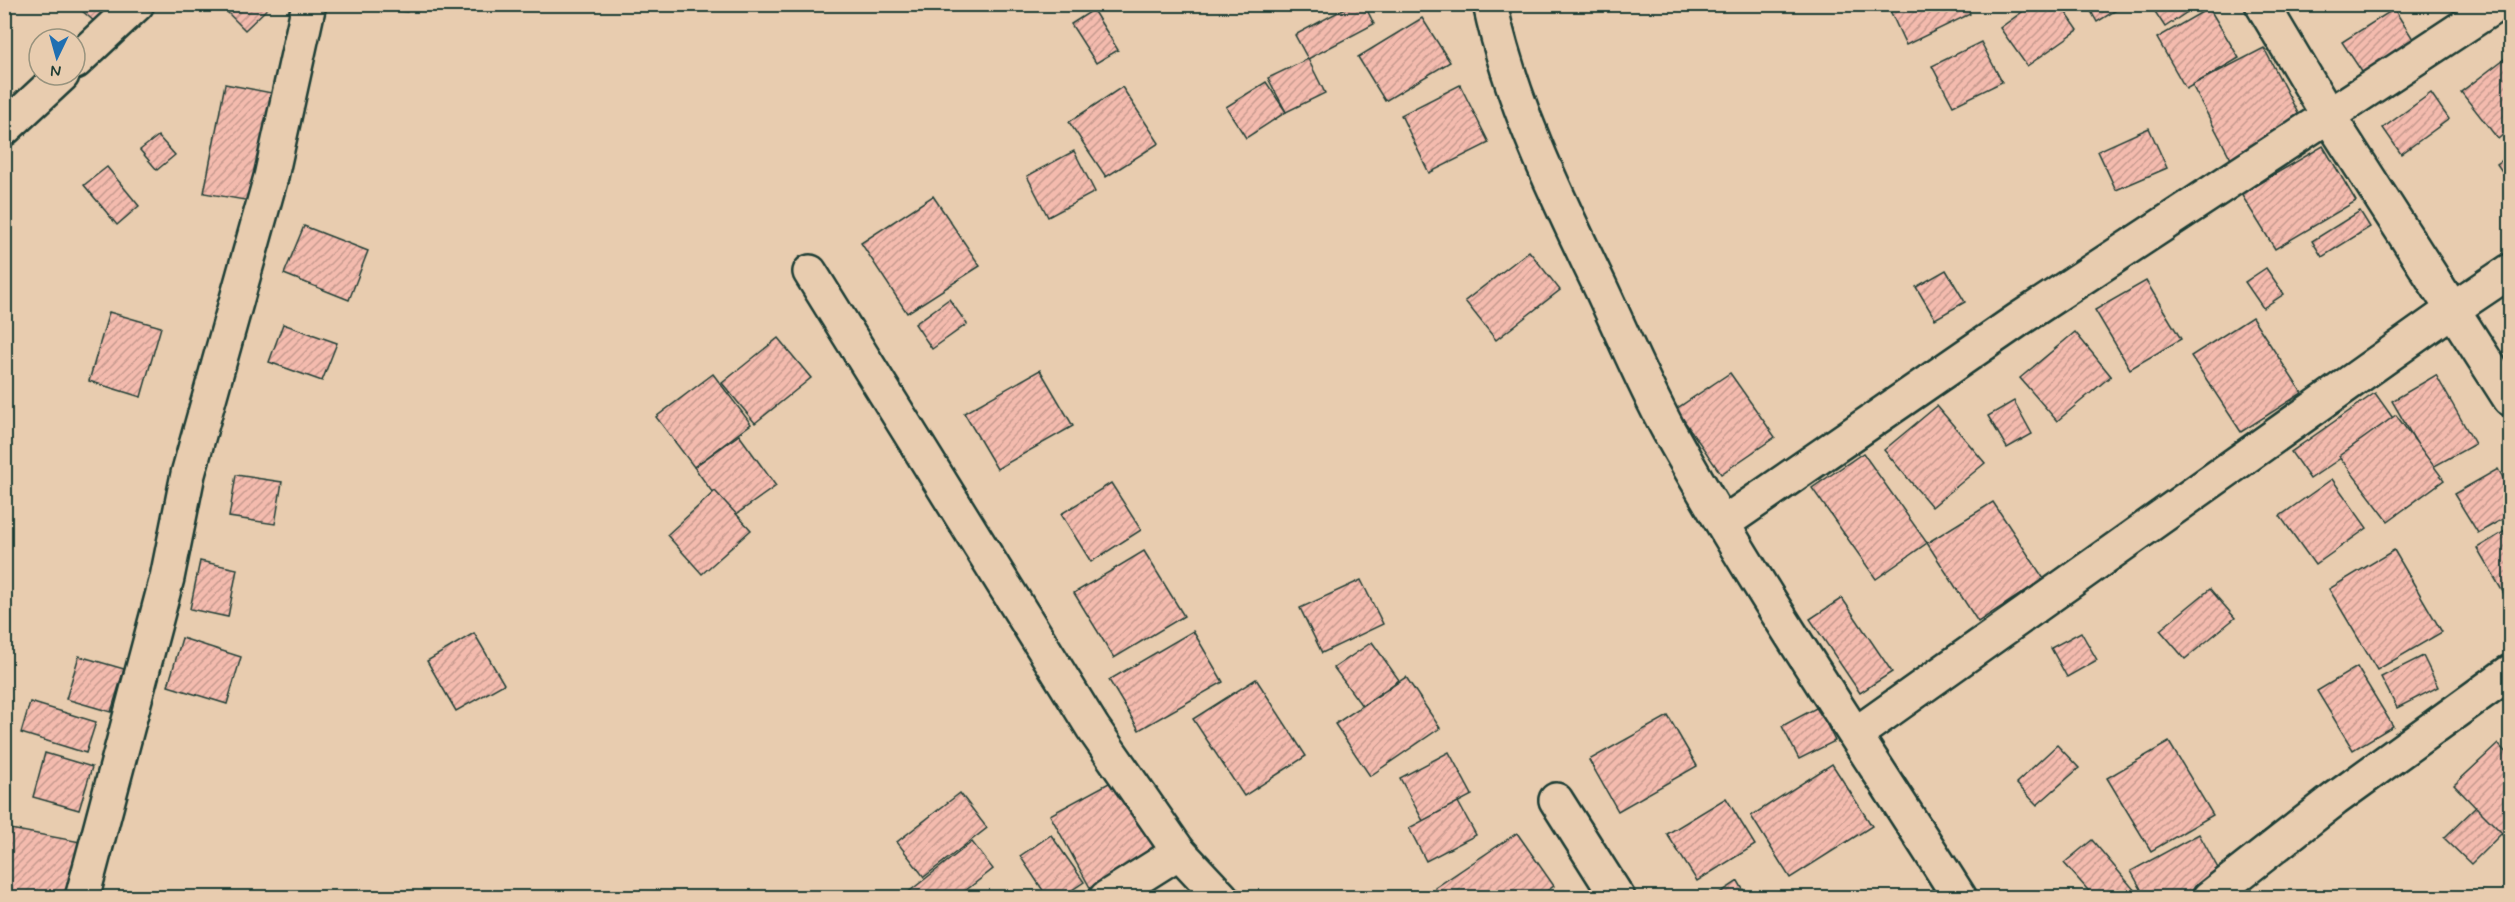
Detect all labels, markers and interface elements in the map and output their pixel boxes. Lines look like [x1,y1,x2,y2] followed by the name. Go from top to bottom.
[27,27,87,87] north arrow
[50,60,62,81] text: N

